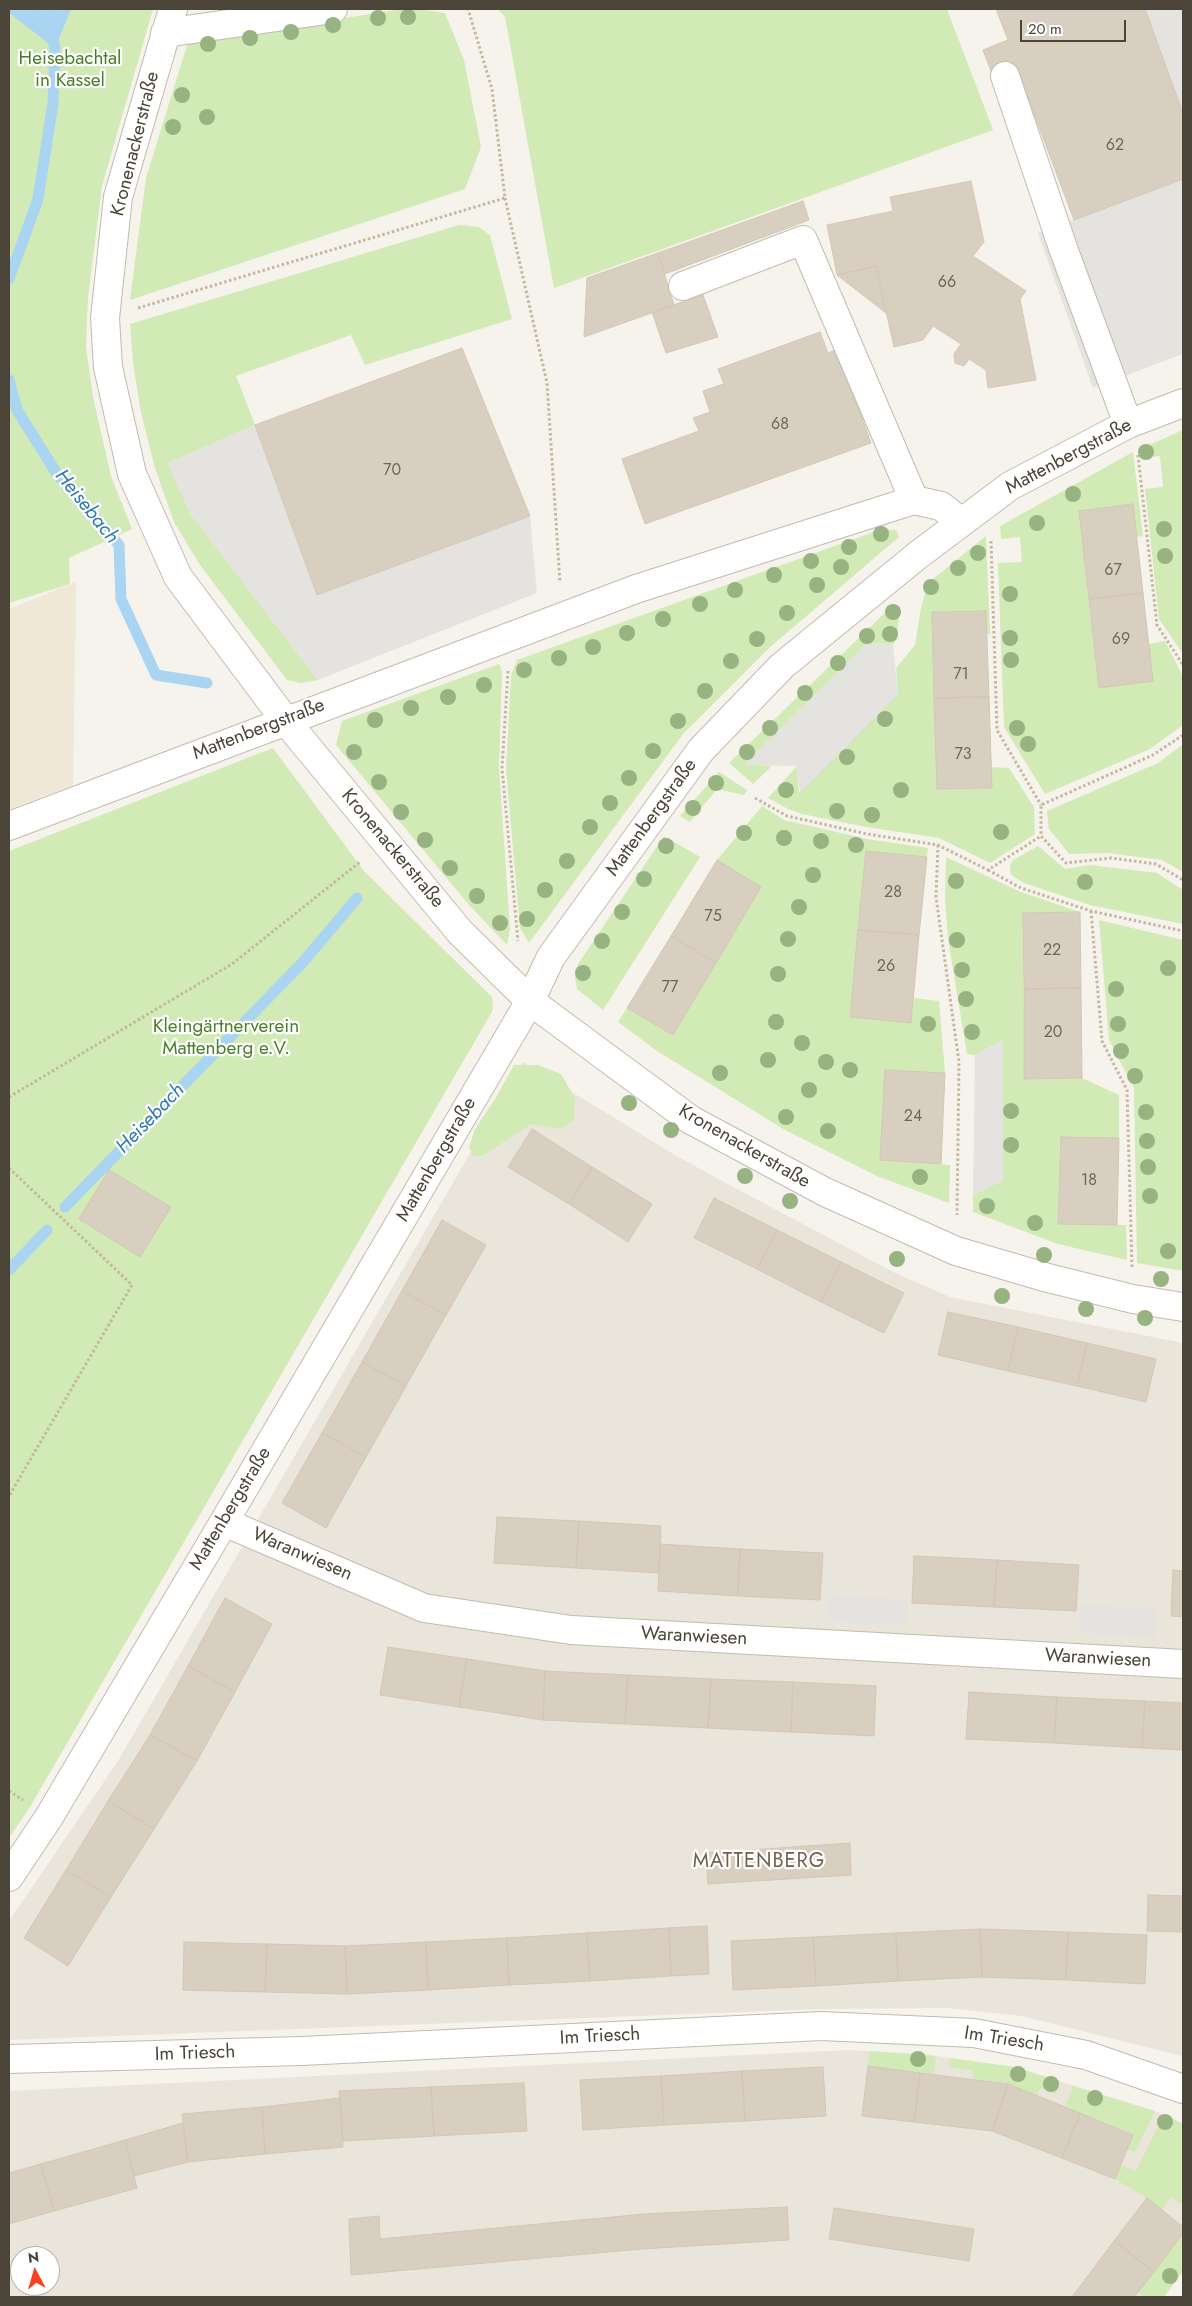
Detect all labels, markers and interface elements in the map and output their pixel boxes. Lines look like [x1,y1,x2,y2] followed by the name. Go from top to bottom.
[1022,10,1128,42] scale bar
[1028,18,1062,40] text: 20 m
[19,48,121,92] park label: Heisebachtal in Kassel
[107,69,165,219] street label: Kronenackerstraße
[1106,136,1124,156] house number: 62
[938,273,956,293] house number: 66
[1002,414,1136,500] street label: Mattenbergstraße
[771,415,789,435] house number: 68
[383,461,401,481] house number: 70
[49,465,123,549] water label: Heisebach
[1104,561,1122,581] house number: 67
[1112,630,1130,650] house number: 69
[953,665,969,685] house number: 71
[190,694,328,766] street label: Mattenbergstraße
[954,745,972,765] house number: 73
[602,755,702,881] street label: Mattenbergstraße
[336,785,448,913] street label: Kronenackerstraße
[884,883,902,903] house number: 28
[704,907,722,927] house number: 75
[1043,941,1061,961] house number: 22
[877,957,895,977] house number: 26
[662,978,678,998] house number: 77
[153,1016,299,1060] park label: Kleingärtnerverein Mattenberg e.V.
[1044,1023,1062,1043] house number: 20
[112,1079,190,1159] water label: Heisebach
[392,1094,482,1226] street label: Mattenbergstraße
[674,1100,814,1194] street label: Kronenackerstraße
[904,1107,922,1127] house number: 24
[1081,1171,1097,1191] house number: 18
[185,1443,277,1575] street label: Mattenbergstraße
[248,1524,356,1586] street label: Waranwiesen
[640,1623,748,1651] street label: Waranwiesen
[1044,1645,1152,1673] street label: Waranwiesen
[691,1850,827,1874] district label: MATTENBERG
[962,2022,1046,2058] street label: Im Triesch
[559,2024,641,2050] street label: Im Triesch
[154,2041,236,2067] street label: Im Triesch
[10,2246,60,2296] north arrow
[27,2247,40,2268] text: N

